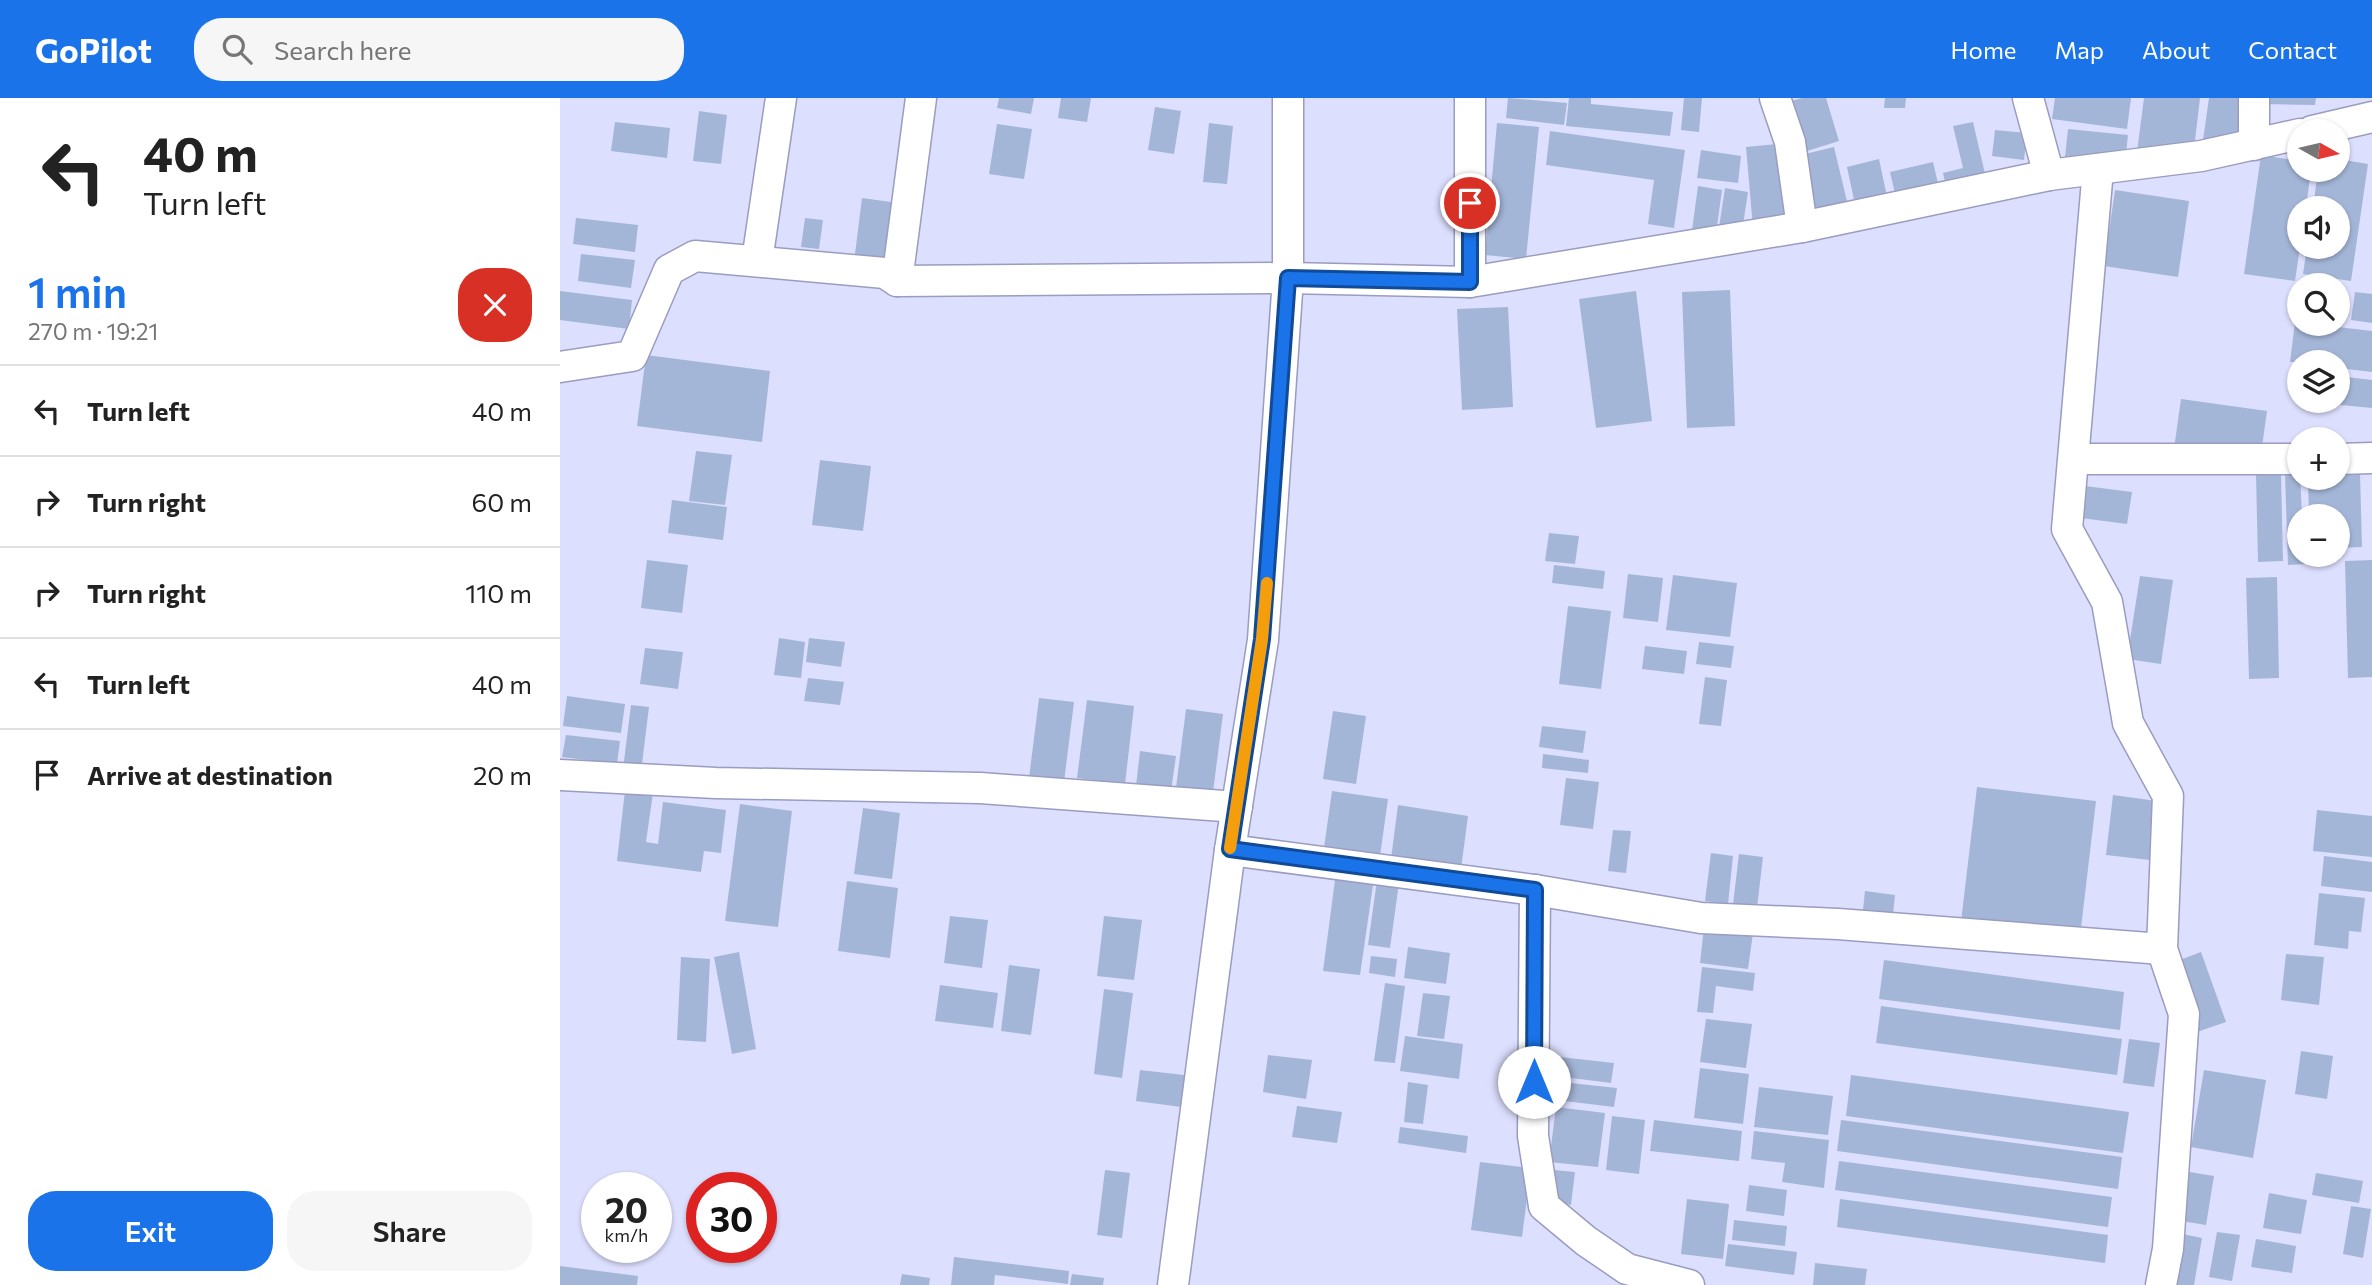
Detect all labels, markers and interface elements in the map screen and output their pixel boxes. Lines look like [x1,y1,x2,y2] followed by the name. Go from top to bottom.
[194,18,684,81] search box
[35,29,152,70] text: GoPilot
[218,30,256,68] icon: search
[274,34,411,65] text: Search here
[1951,35,2017,64] text: Home
[2055,35,2104,64] text: Map
[2142,35,2210,64] text: About
[2248,35,2337,64] text: Contact
[2287,119,2350,182] north arrow
[2287,119,2350,567] map controls
[143,122,258,182] text: 40 m
[28,126,119,217] icon: left
[1440,173,1500,233] pin
[143,182,267,222] text: Turn left
[1451,184,1489,222] icon: arrive
[2287,196,2350,259] button: sound
[28,265,127,317] text: 1 min
[458,268,532,342] button: close
[2287,273,2350,336] button: search
[28,317,158,345] text: 270 m · 19:21
[2287,350,2350,413] button: layers
[28,392,66,430] icon: left
[87,395,190,426] text: Turn left
[472,395,532,426] text: 40 m
[2287,427,2350,490] button: +
[28,483,66,521] icon: right
[87,486,206,517] text: Turn right
[472,486,532,517] text: 60 m
[2287,504,2350,567] button: −
[28,574,66,612] icon: right
[87,577,206,608] text: Turn right
[465,577,532,608] text: 110 m
[28,665,66,703] icon: left
[87,668,190,699] text: Turn left
[472,668,532,699] text: 40 m
[28,756,66,794] icon: arrive
[87,759,333,790] text: Arrive at destination
[473,759,532,790] text: 20 m
[1497,1045,1571,1119] position arrow
[686,1172,777,1263] speed limit sign: 30
[605,1187,648,1230] text: 20
[28,1191,273,1271] button: Exit
[287,1191,532,1271] button: Share
[605,1224,648,1246] text: km/h

